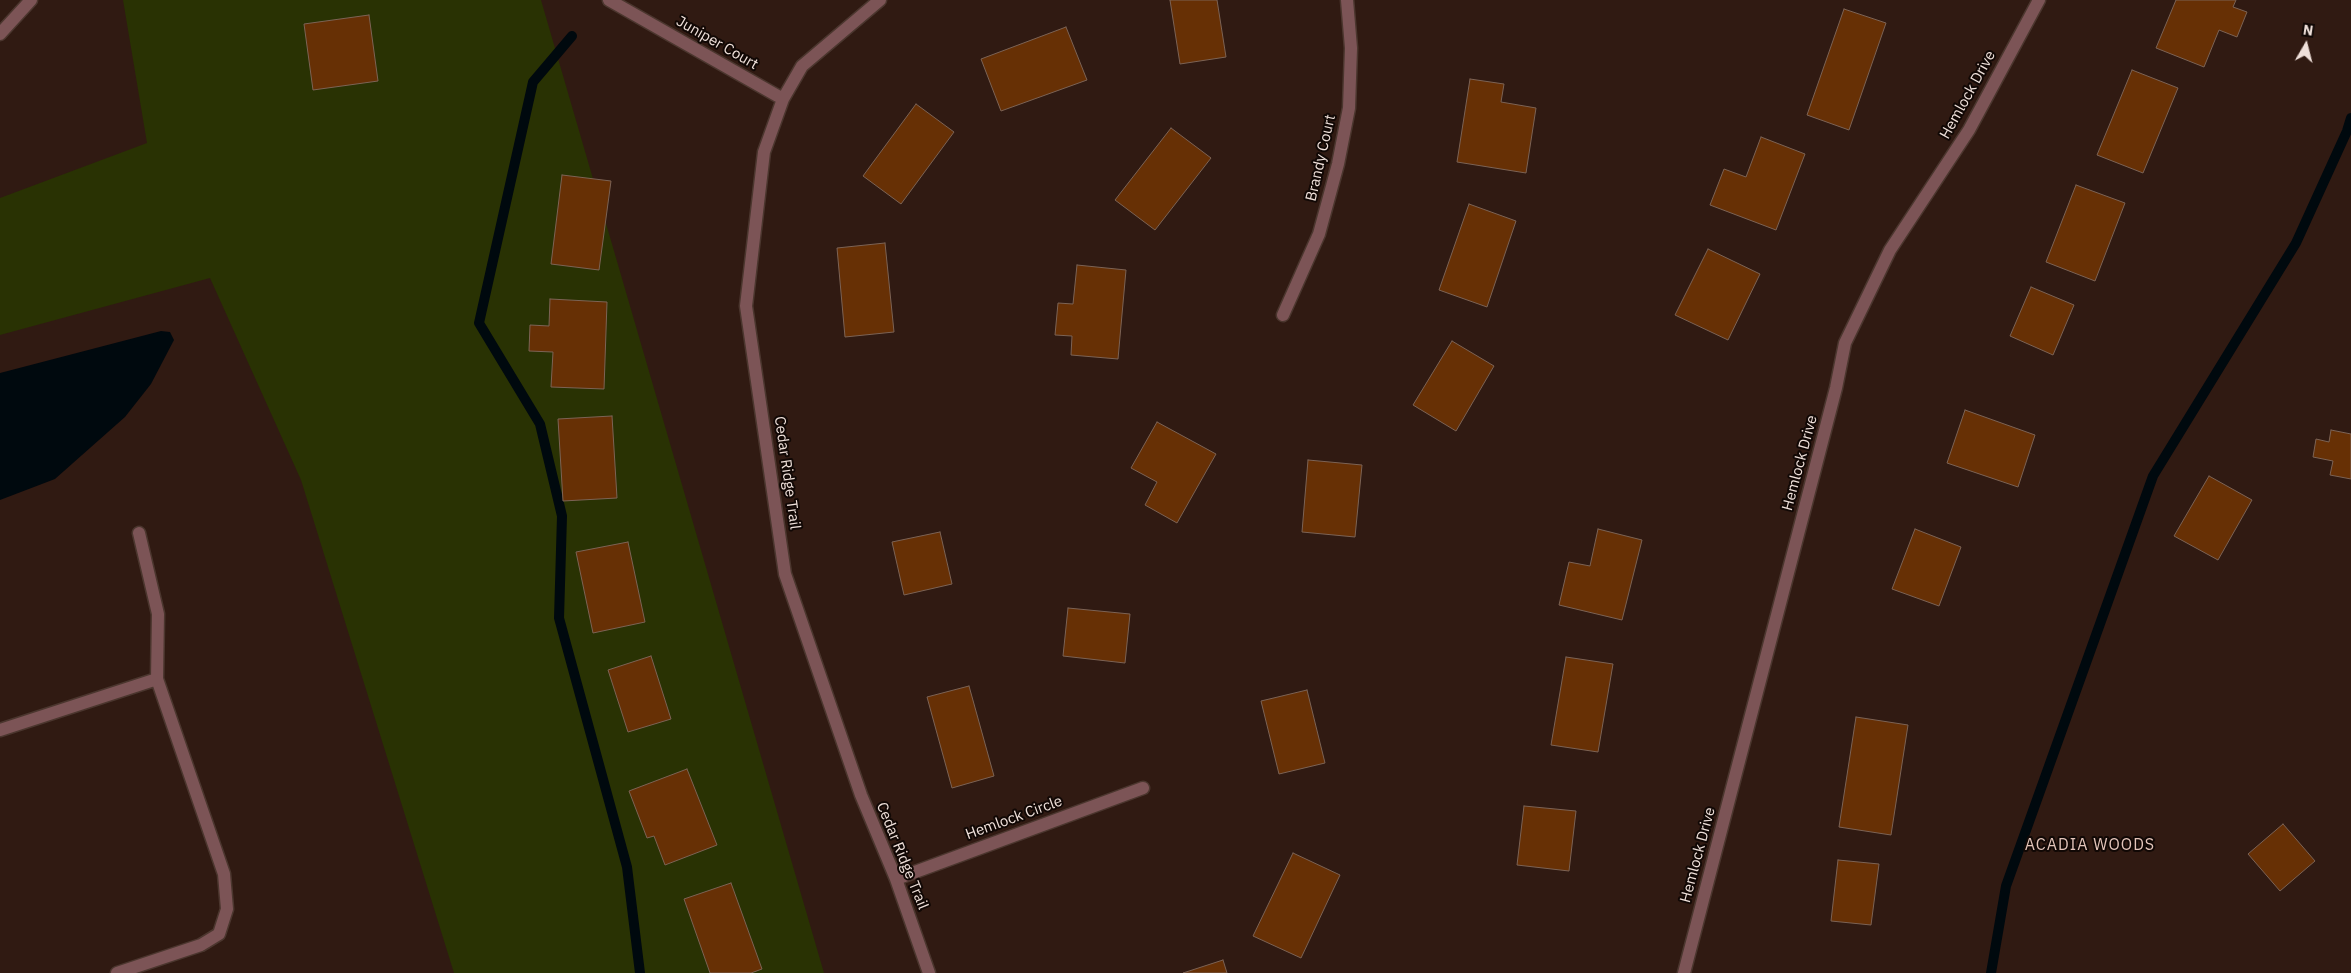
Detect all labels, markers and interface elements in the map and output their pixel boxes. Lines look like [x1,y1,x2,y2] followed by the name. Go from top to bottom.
[673,12,761,74] street label: Juniper Court
[2281,20,2331,70] north arrow
[2302,21,2314,40] text: N
[1936,48,2000,142] street label: Hemlock Drive
[1302,113,1340,203] street label: Brandy Court
[1779,413,1821,513] street label: Hemlock Drive
[770,415,804,531] street label: Cedar Ridge Trail
[963,792,1065,844] street label: Hemlock Circle
[872,800,932,912] street label: Cedar Ridge Trail
[1677,805,1719,905] street label: Hemlock Drive
[2023,835,2157,855] district label: ACADIA WOODS

